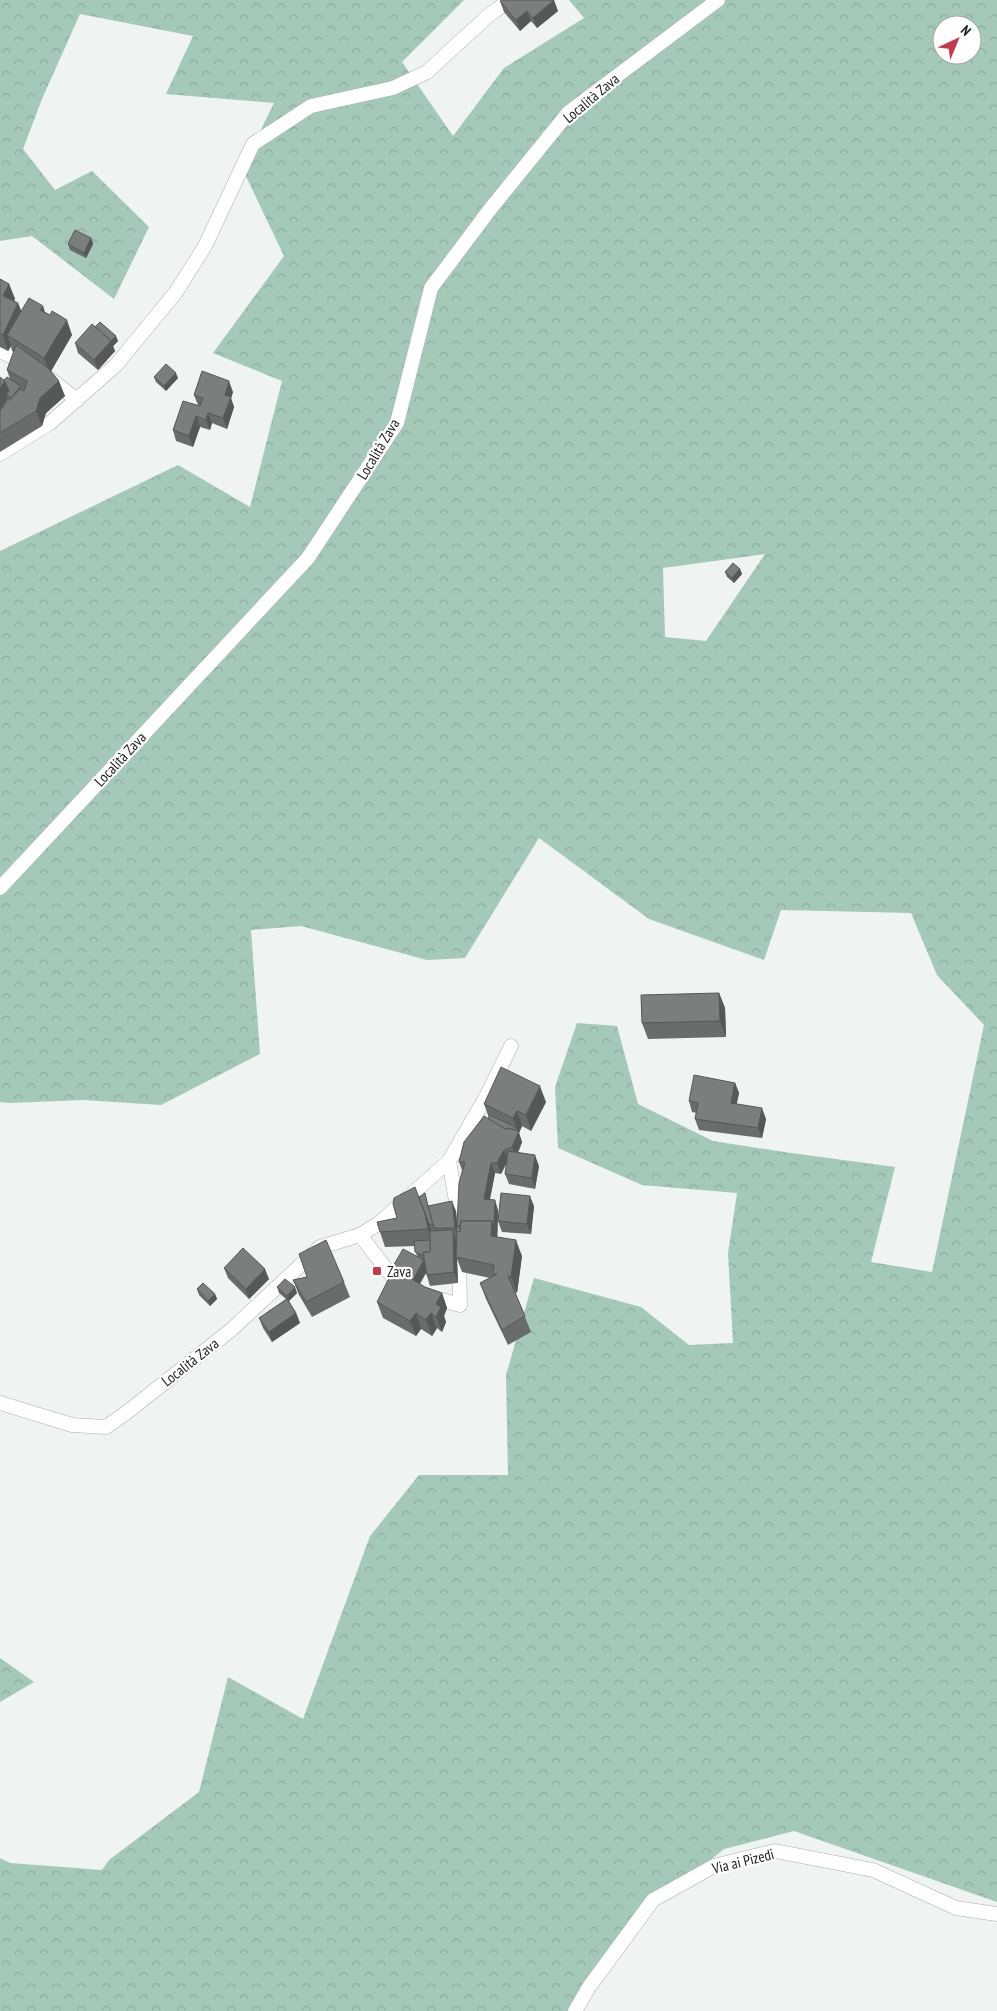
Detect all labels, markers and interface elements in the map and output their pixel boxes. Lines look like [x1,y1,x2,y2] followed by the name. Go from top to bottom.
[932,15,982,65] north arrow
[957,22,975,40] text: N
[559,69,623,127] street label: Località Zava
[353,415,403,483] street label: Località Zava
[90,728,150,790] street label: Località Zava
[387,1262,411,1281] place label: Zava
[371,1265,383,1277] marker: Zava
[158,1334,222,1390] street label: Località Zava
[709,1844,776,1878] street label: Via ai Pizedi

